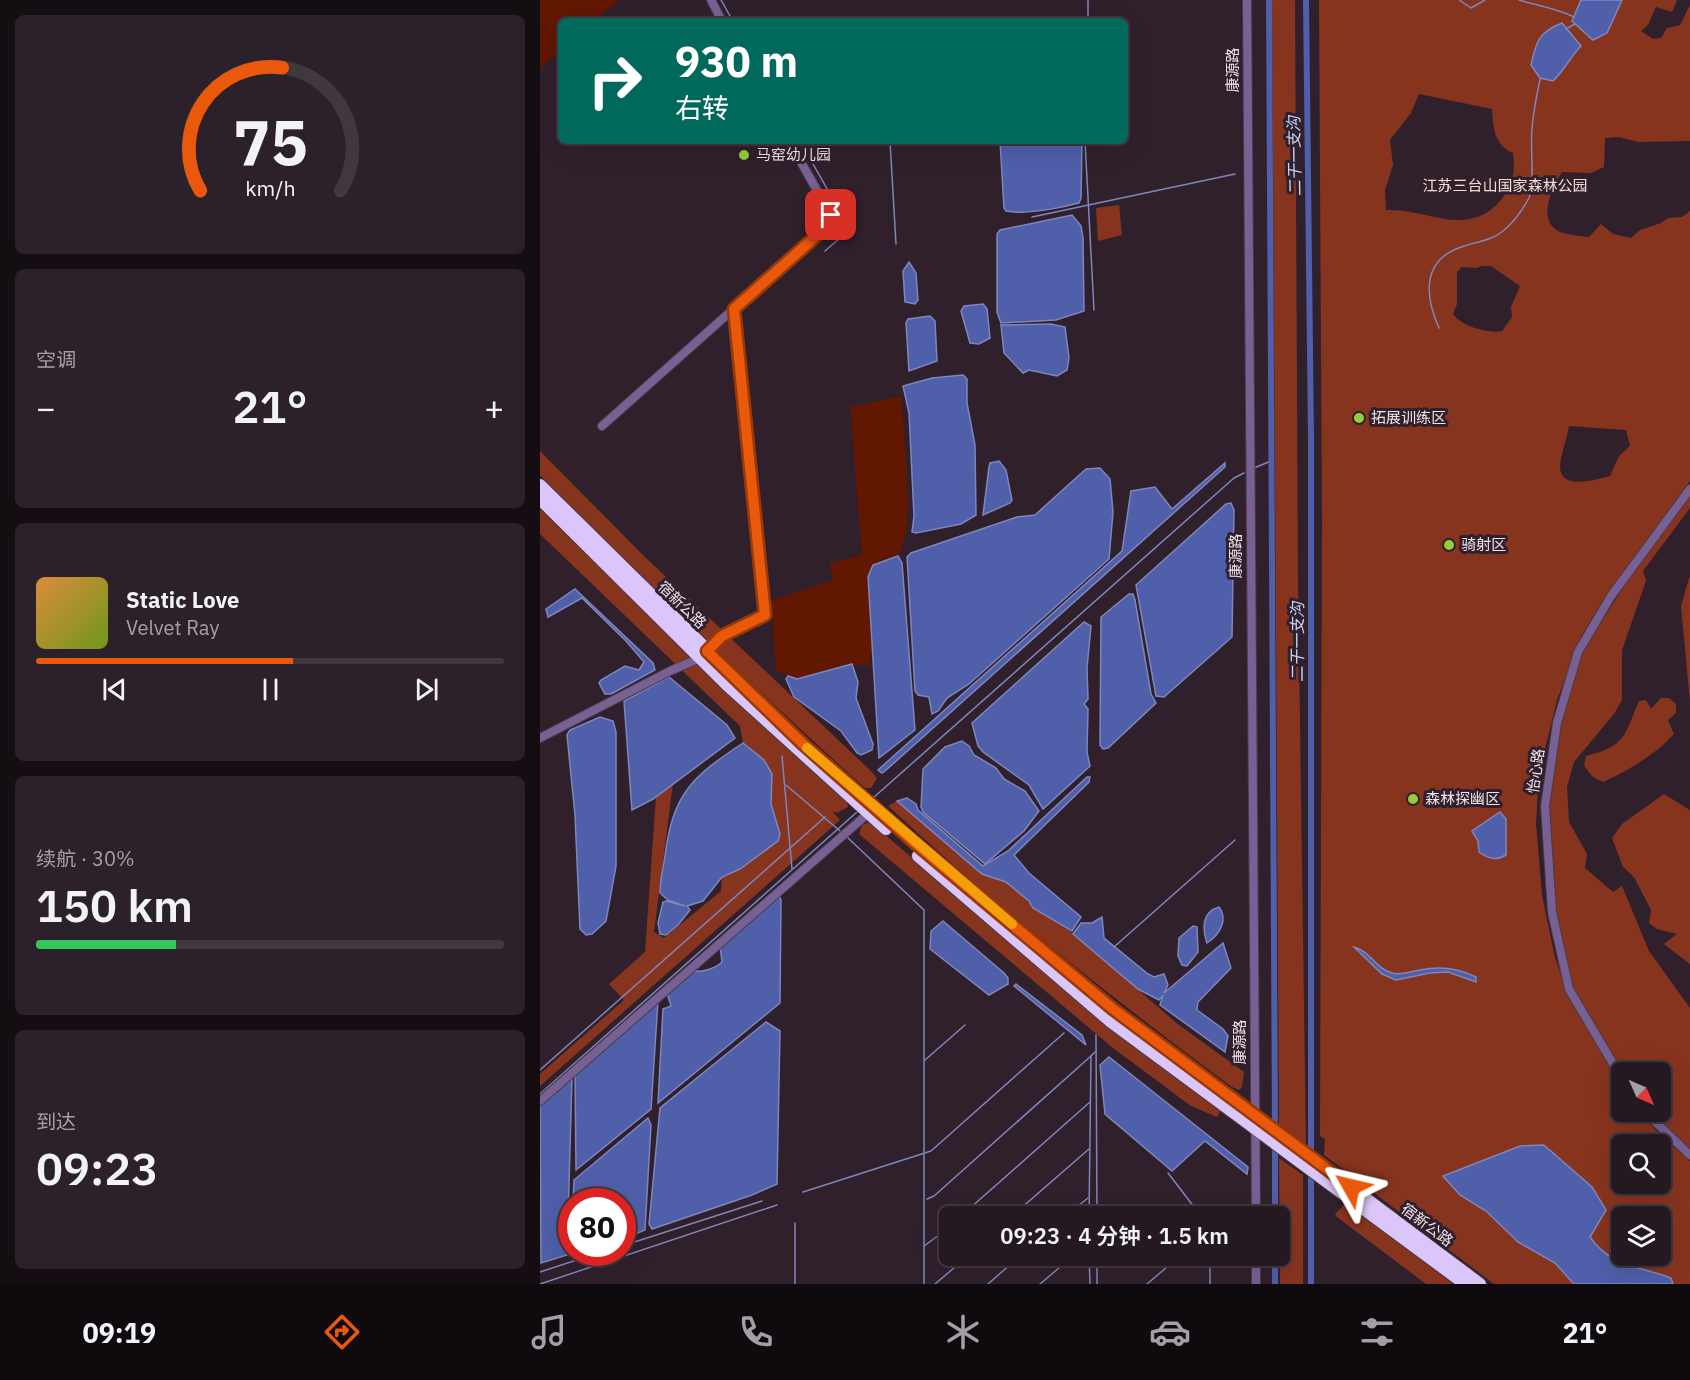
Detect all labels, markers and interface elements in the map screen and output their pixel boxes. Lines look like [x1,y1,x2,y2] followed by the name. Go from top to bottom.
[675,34,798,89] text: 930 m
[576,42,654,120] icon: right
[1223,47,1242,93] street label: 康源路
[675,90,729,125] text: 右转
[233,102,307,183] text: 75
[1283,114,1305,196] water label: 二干一支沟
[756,145,831,164] place label: 马窑幼儿园
[737,148,751,162] marker: 马窑幼儿园
[245,175,295,203] text: km/h
[1422,176,1588,195] park label: 江苏三台山国家森林公园
[805,189,856,240] pin
[814,198,847,231] icon: arrive
[36,346,76,373] text: 空调
[232,377,308,435] text: 21°
[36,386,56,429] text: −
[484,386,504,429] text: +
[1371,408,1446,427] place label: 拓展训练区
[1352,411,1366,425] marker: 拓展训练区
[1226,533,1245,579] street label: 康源路
[1461,535,1506,554] place label: 骑射区
[1442,538,1456,552] marker: 骑射区
[654,577,711,632] street label: 宿新公路
[126,585,239,614] text: Static Love
[1287,600,1307,682] water label: 二干一支沟
[126,614,219,641] text: Velvet Ray
[98,673,131,706] icon: previous
[254,673,287,706] icon: pause
[410,673,443,706] icon: next
[1523,747,1548,795] street label: 怡心路
[1425,789,1500,808] place label: 森林探幽区
[1406,792,1420,806] marker: 森林探幽区
[36,845,135,872] text: 续航 · 30%
[36,876,193,934] text: 150 km
[1230,1019,1249,1065] street label: 康源路
[1611,1062,1671,1122] north arrow
[1611,1062,1671,1266] map controls
[36,1108,76,1135] text: 到达
[1611,1134,1671,1194] button: search
[36,1139,158,1197] text: 09:23
[1319,1155,1383,1219] position arrow
[558,1188,636,1266] speed limit sign: 80
[1398,1199,1457,1250] street label: 宿新公路
[1611,1206,1671,1266] button: layers
[1000,1221,1229,1250] text: 09:23 · 4 分钟 · 1.5 km
[321,1311,363,1353] icon: directions
[528,1311,570,1353] icon: music
[735,1311,777,1353] icon: phone
[942,1311,984,1353] icon: climate
[1149,1311,1191,1353] icon: car
[1356,1311,1398,1353] icon: filters
[82,1315,156,1350] text: 09:19
[1562,1315,1607,1350] text: 21°

